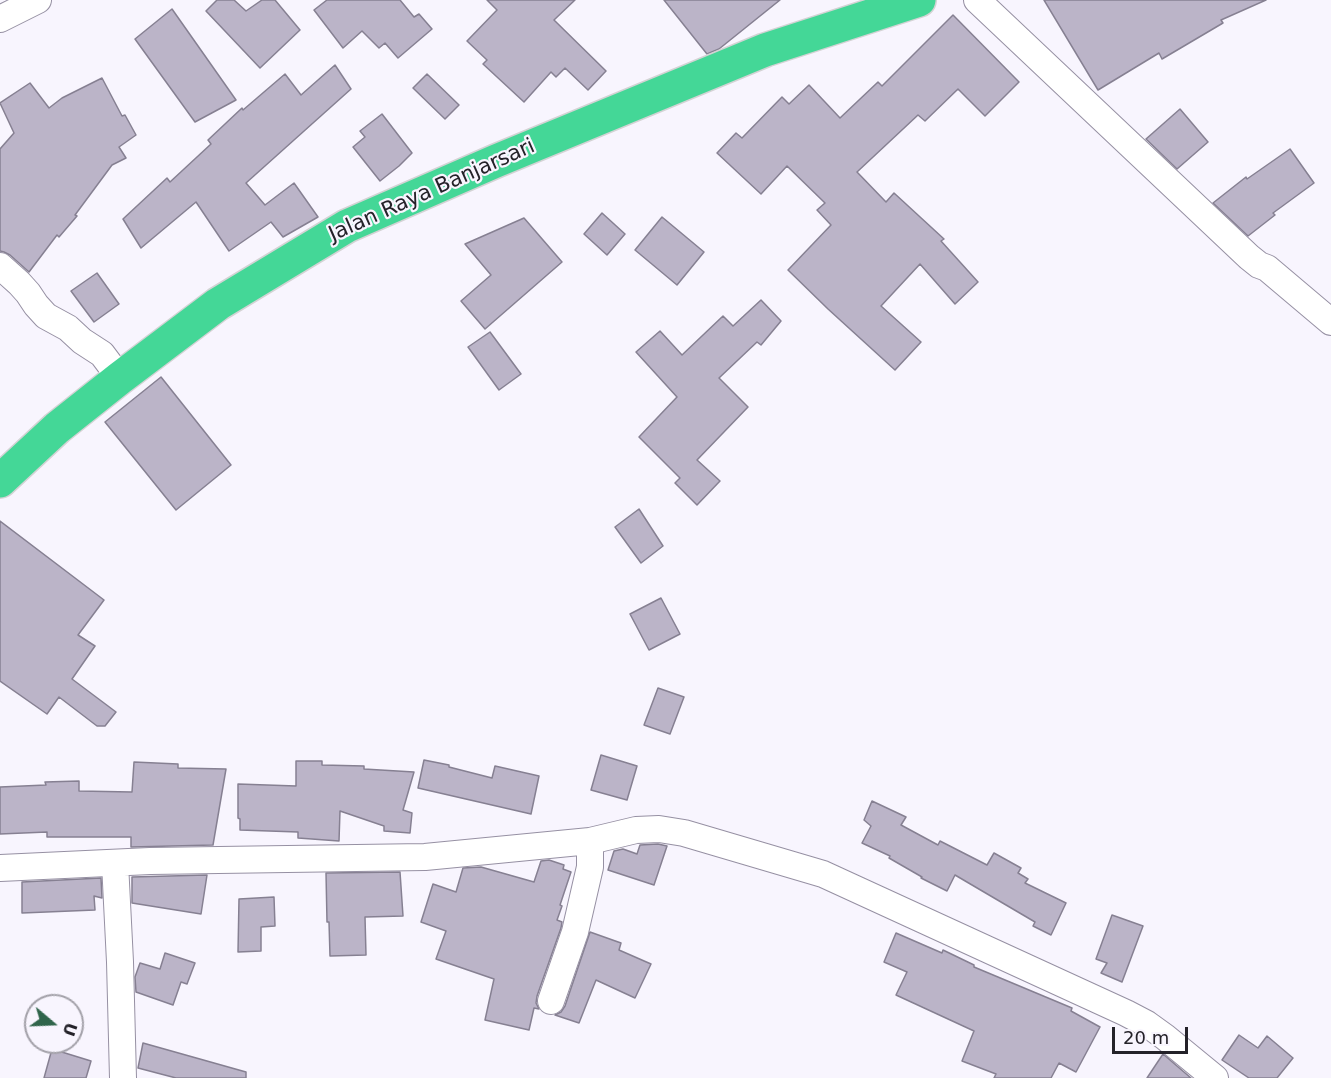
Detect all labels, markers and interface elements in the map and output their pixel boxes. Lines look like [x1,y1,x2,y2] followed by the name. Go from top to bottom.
[325,134,539,248] street label: Jalan Raya Banjarsari
[24,994,84,1054] north arrow
[1115,1015,1192,1053] scale bar
[59,1020,81,1039] text: U
[1123,1027,1169,1048] text: 20 m

